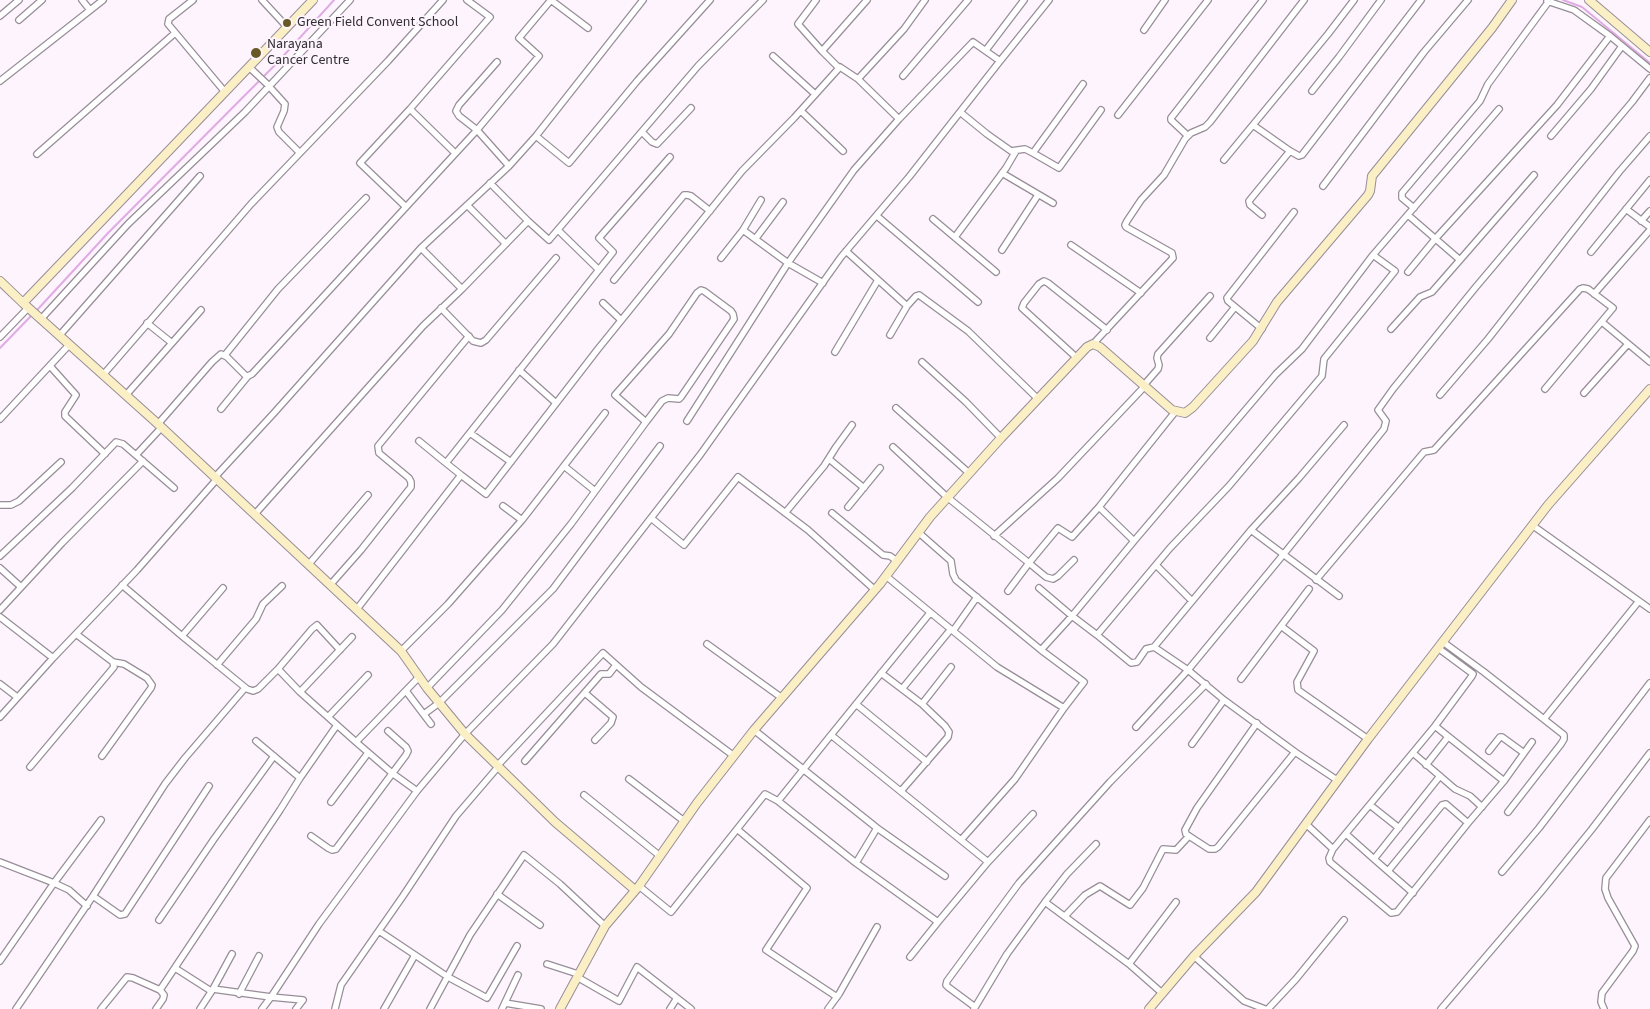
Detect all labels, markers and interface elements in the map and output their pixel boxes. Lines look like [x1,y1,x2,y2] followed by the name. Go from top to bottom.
[297,15,458,31] place label: Green Field Convent School
[281,17,293,29] marker: Green Field Convent School
[267,37,349,70] place label: Narayana Cancer Centre
[249,46,263,60] marker: Narayana Cancer Centre

